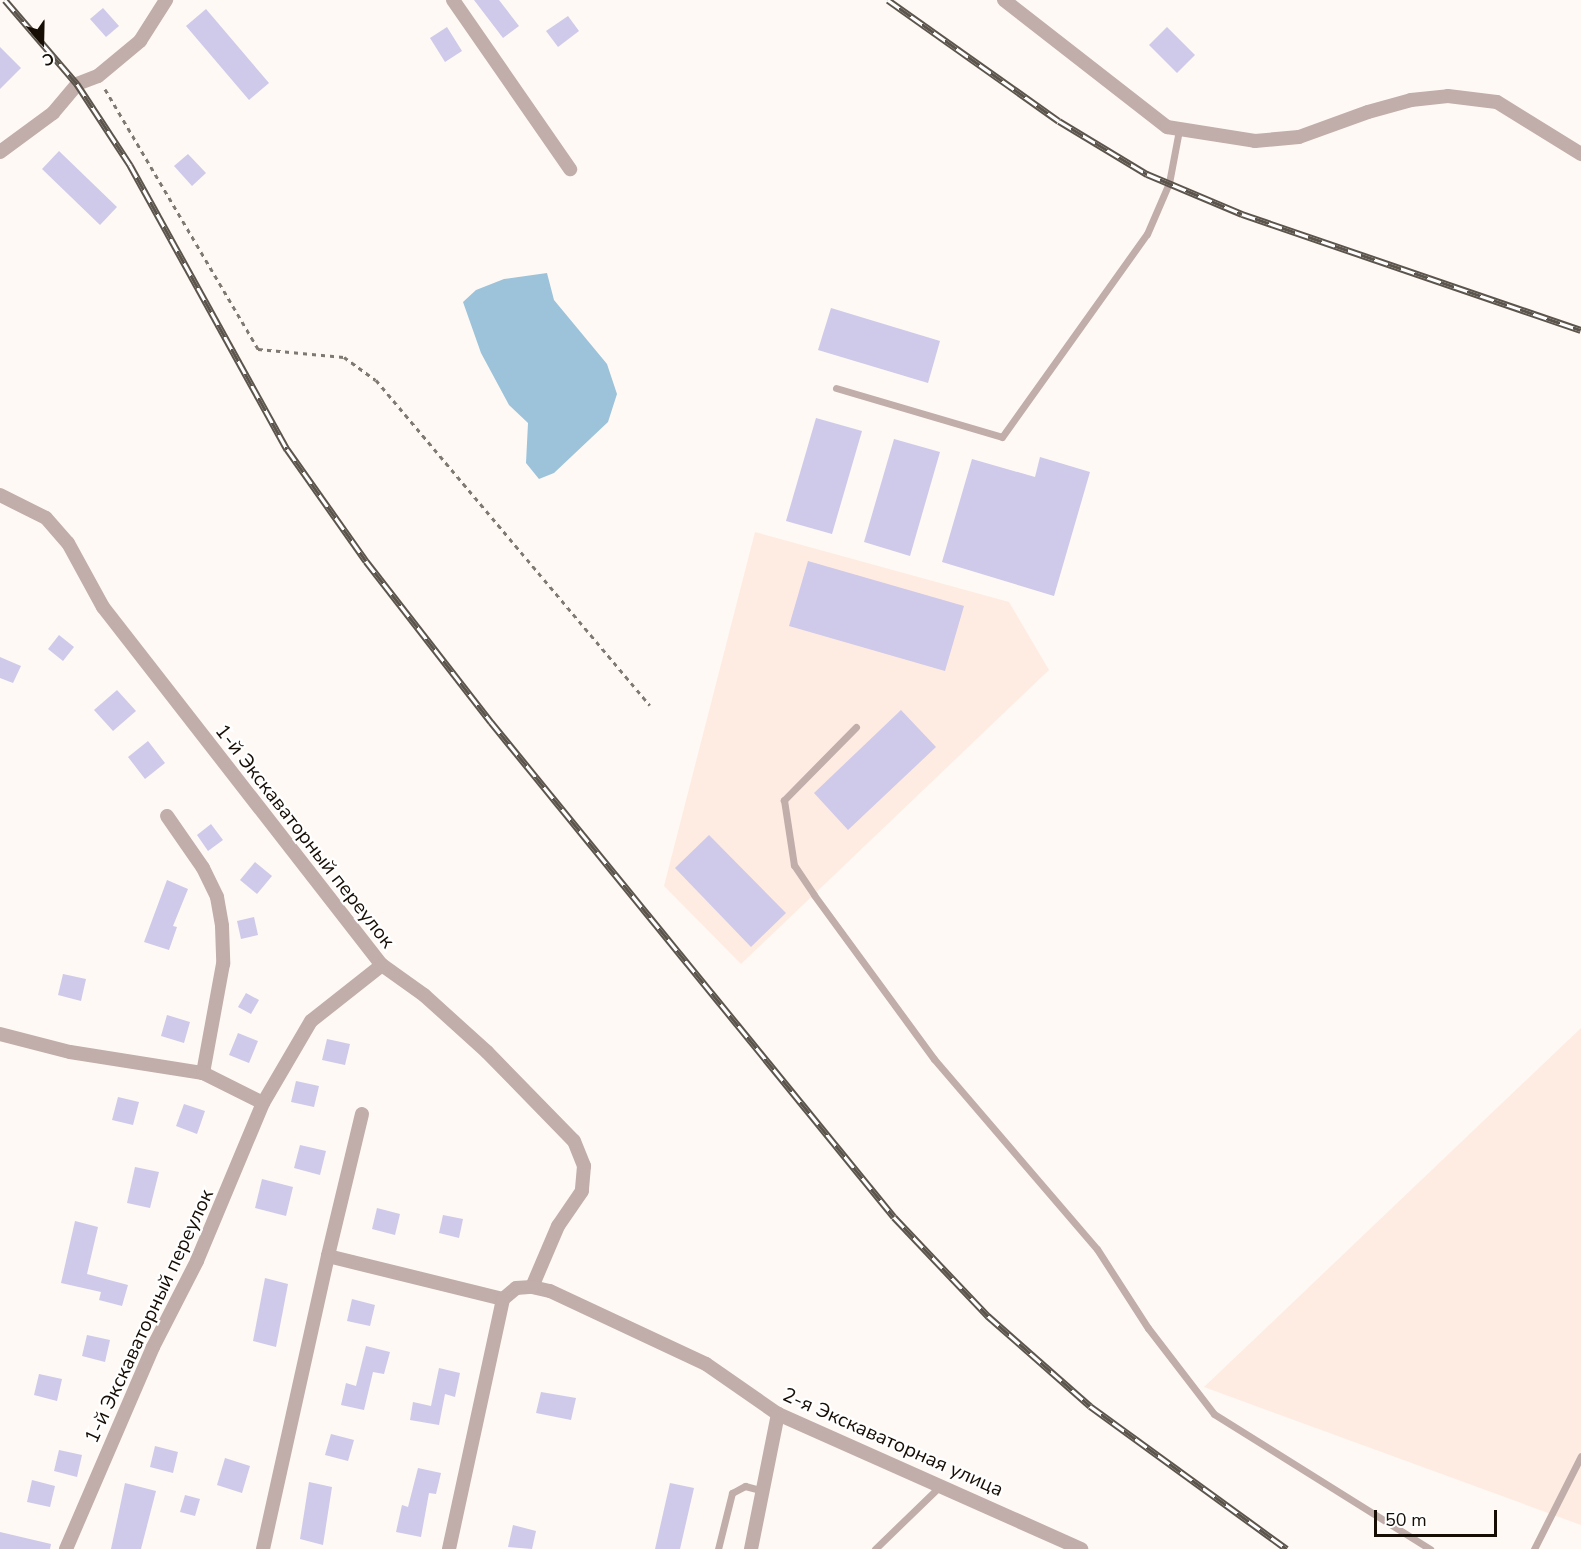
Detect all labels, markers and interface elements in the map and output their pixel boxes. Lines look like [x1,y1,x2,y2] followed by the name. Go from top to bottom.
[12,12,72,72] north arrow
[39,47,57,71] text: С
[210,719,400,953] street label: 1-й Экскаваторный переулок
[80,1185,218,1447] street label: 1-й Экскаваторный переулок
[779,1382,1007,1502] street label: 2-я Экскаваторная улица
[1377,1498,1500,1536] scale bar
[1385,1508,1427,1532] text: 50 m

